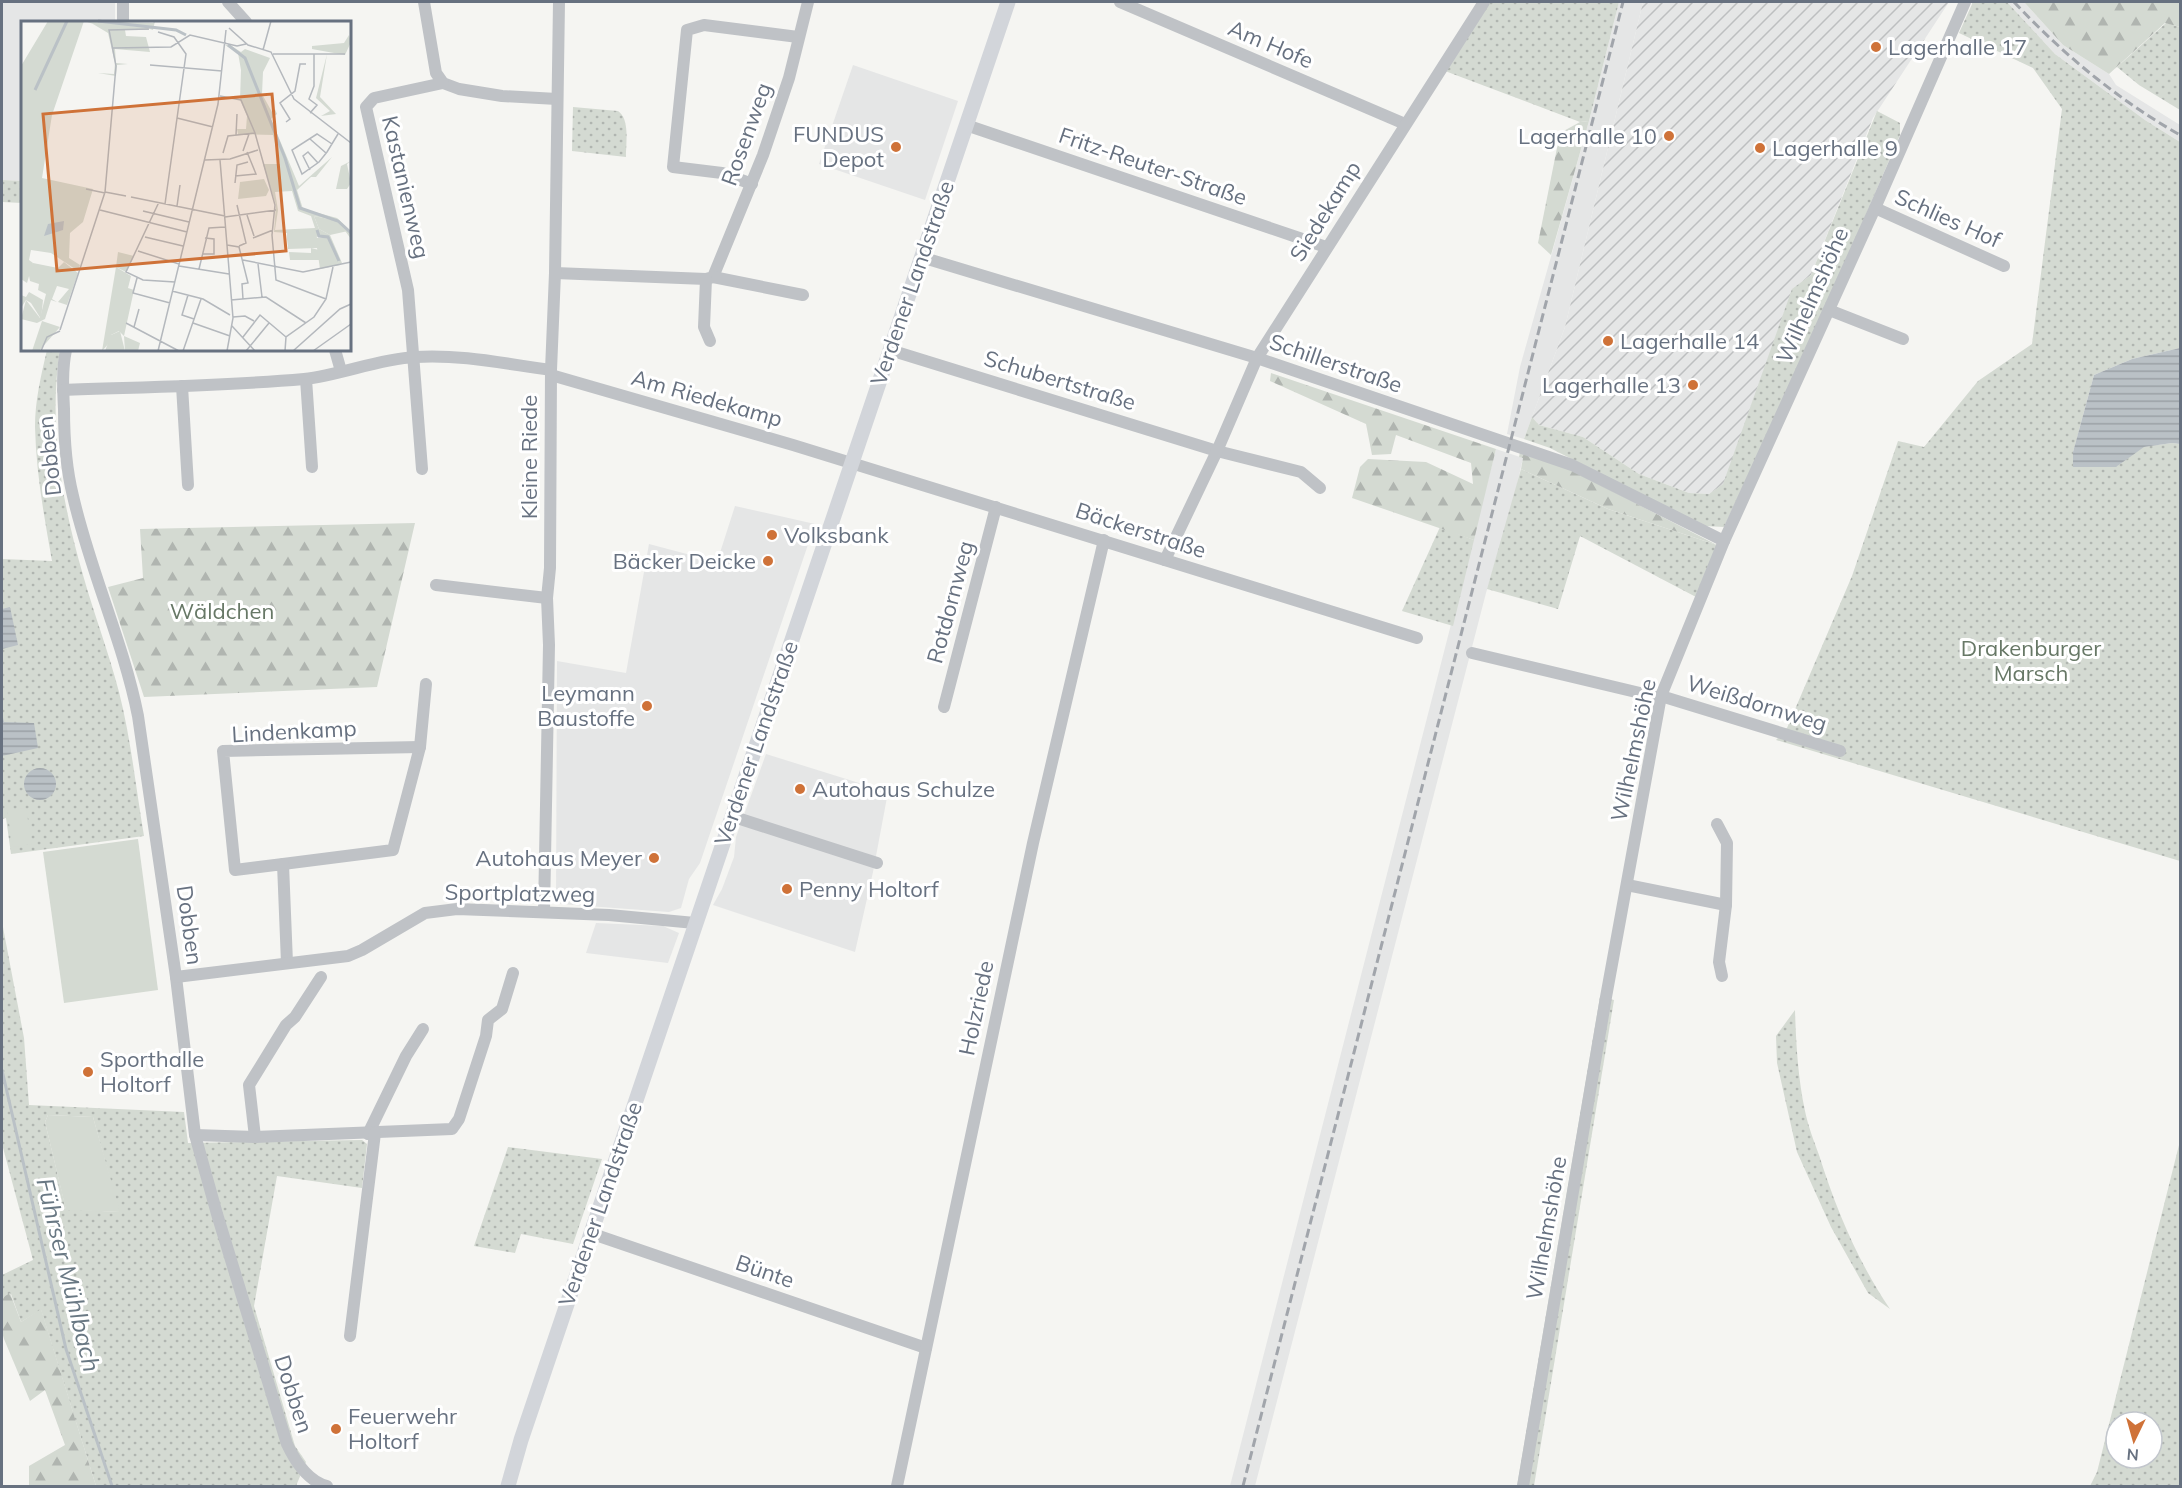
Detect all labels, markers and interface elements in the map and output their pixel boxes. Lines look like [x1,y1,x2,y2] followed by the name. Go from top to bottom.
[1224,14,1318,74] street label: Am Hofe
[21,21,351,351] inset map
[1888,33,2027,61] place label: Lagerhalle 17
[1869,40,1883,54] marker: Lagerhalle 17
[714,79,778,189] street label: Rosenweg
[376,113,436,261] street label: Kastanienweg
[793,120,884,173] place label: FUNDUS Depot
[1055,121,1251,211] street label: Fritz-Reuter-Straße
[1518,122,1657,150] place label: Lagerhalle 10
[1662,129,1676,143] marker: Lagerhalle 10
[1772,134,1898,162] place label: Lagerhalle 9
[889,140,903,154] marker: FUNDUS Depot
[1753,141,1767,155] marker: Lagerhalle 9
[1283,156,1367,266] street label: Siedekamp
[864,177,960,389] street label: Verdener Landstraße
[1891,182,2006,254] street label: Schlies Hof
[1770,223,1854,367] street label: Wilhelmshöhe
[1266,327,1406,399] street label: Schillerstraße
[1620,327,1759,355] place label: Lagerhalle 14
[1601,334,1615,348] marker: Lagerhalle 14
[981,344,1139,416] street label: Schubertstraße
[628,363,786,433] street label: Am Riedekamp
[1542,371,1681,399] place label: Lagerhalle 13
[1686,378,1700,392] marker: Lagerhalle 13
[515,395,543,519] street label: Kleine Riede
[31,415,67,497] street label: Dobben
[1072,496,1210,564] street label: Bäckerstraße
[784,521,889,549] place label: Volksbank
[765,528,779,542] marker: Volksbank
[920,538,980,666] street label: Rotdornweg
[613,547,756,575] place label: Bäcker Deicke
[761,554,775,568] marker: Bäcker Deicke
[170,597,274,625] park label: Wäldchen
[1961,634,2101,687] park label: Drakenburger Marsch
[708,637,804,849] street label: Verdener Landstraße
[1684,668,1830,738] street label: Weißdornweg
[1604,676,1662,824] street label: Wilhelmshöhe
[537,679,635,732] place label: Leymann Baustoffe
[640,699,654,713] marker: Leymann Baustoffe
[231,714,357,748] street label: Lindenkamp
[812,775,995,803] place label: Autohaus Schulze
[793,782,807,796] marker: Autohaus Schulze
[475,844,642,872] place label: Autohaus Meyer
[647,851,661,865] marker: Autohaus Meyer
[799,875,939,903] place label: Penny Holtorf
[444,878,596,908] street label: Sportplatzweg
[780,882,794,896] marker: Penny Holtorf
[171,883,209,967] street label: Dobben
[952,958,1000,1058] street label: Holzriede
[100,1045,204,1098] place label: Sporthalle Holtorf
[81,1065,95,1079] marker: Sporthalle Holtorf
[552,1098,648,1310] street label: Verdener Landstraße
[1520,1154,1572,1302] street label: Wilhelmshöhe
[30,1175,108,1375] water label: Führser Mühlbach
[732,1248,798,1294] street label: Bünte
[268,1352,320,1436] street label: Dobben
[348,1402,457,1455] place label: Feuerwehr Holtorf
[2104,1410,2164,1470] north arrow
[329,1422,343,1436] marker: Feuerwehr Holtorf
[2126,1444,2140,1465] text: N

